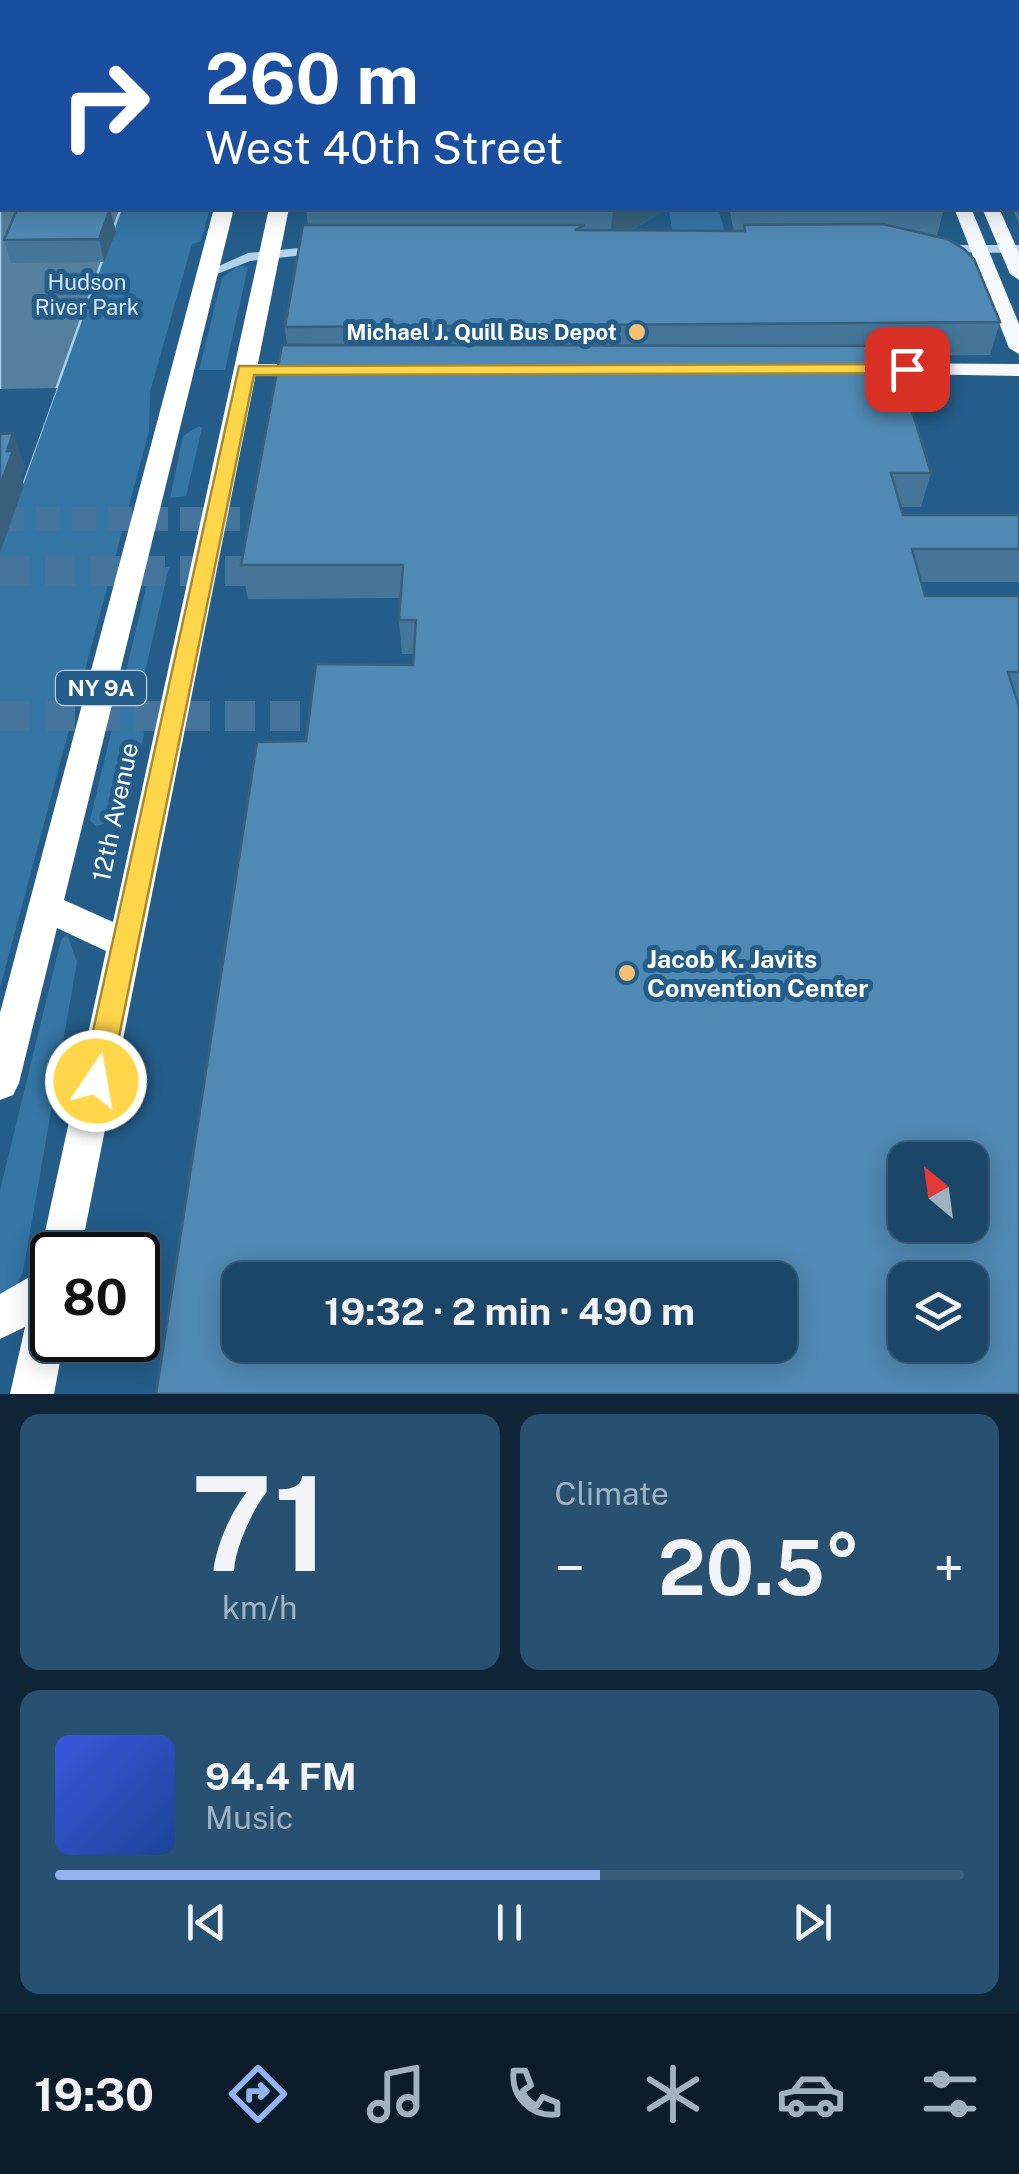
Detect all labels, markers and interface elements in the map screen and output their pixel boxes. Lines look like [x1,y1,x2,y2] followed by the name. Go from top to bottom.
[205,37,419,120] text: 260 m
[40,40,170,170] icon: right
[205,121,564,174] text: West 40th Street
[35,269,139,320] park label: Hudson River Park
[346,319,617,345] place label: Michael J. Quill Bus Depot
[626,321,648,343] marker: Michael J. Quill Bus Depot
[865,327,950,412] pin
[880,342,935,397] icon: arrive
[56,671,146,705] road number: NY 9A
[86,740,144,884] street label: 12th Avenue
[647,944,869,1003] place label: Jacob K. Javits Convention Center
[616,962,638,984] marker: Jacob K. Javits Convention Center
[44,1029,148,1133] position arrow
[888,1142,988,1242] north arrow
[888,1142,988,1362] map controls
[30,1232,160,1362] speed limit sign: 80
[888,1262,988,1362] button: layers
[324,1289,695,1334] text: 19:32 · 2 min · 490 m
[191,1448,329,1600] text: 71
[555,1475,669,1512] text: Climate
[658,1524,860,1612] text: 20.5°
[555,1536,585,1600] text: −
[933,1536,964,1600] text: +
[222,1589,297,1626] text: km/h
[205,1754,357,1799] text: 94.4 FM
[205,1799,293,1836] text: Music
[179,1895,234,1950] icon: previous
[482,1895,537,1950] icon: pause
[785,1895,840,1950] icon: next
[223,2059,293,2129] icon: directions
[361,2059,431,2129] icon: music
[499,2059,569,2129] icon: phone
[638,2059,708,2129] icon: climate
[776,2059,846,2129] icon: car
[915,2059,985,2129] icon: filters
[34,2068,154,2121] text: 19:30

